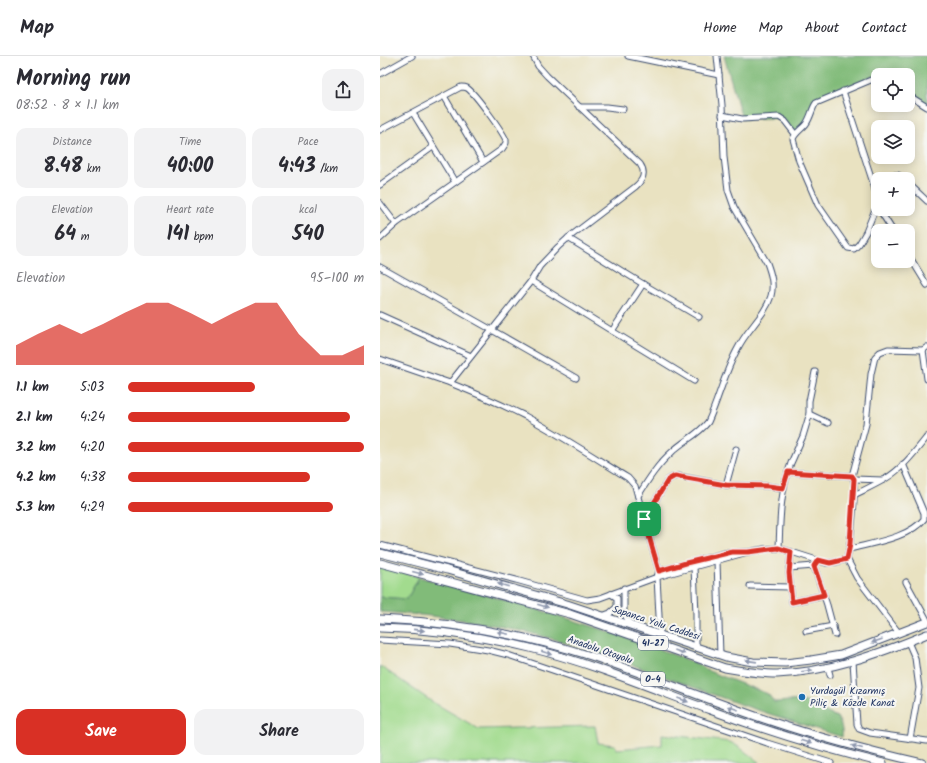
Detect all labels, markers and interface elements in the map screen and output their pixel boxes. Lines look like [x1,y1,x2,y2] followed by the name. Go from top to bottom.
[20,13,54,43] text: Map
[703,17,737,39] text: Home
[759,17,783,39] text: Map
[805,17,839,39] text: About
[861,17,907,39] text: Contact
[16,62,131,97] text: Morning run
[871,68,915,268] map controls
[871,68,915,112] button: locate
[322,69,364,111] button: share
[16,95,119,116] text: 08:52 · 8 × 1.1 km
[871,120,915,164] button: layers
[52,133,92,151] text: Distance
[179,133,201,151] text: Time
[298,133,318,151] text: Pace
[43,151,82,183] text: 8.48
[167,151,213,183] text: 40:00
[278,151,316,183] text: 4:43
[82,160,101,178] text: km
[316,160,338,178] text: /km
[871,172,915,216] button: +
[51,201,93,219] text: Elevation
[166,201,214,219] text: Heart rate
[299,201,317,219] text: kcal
[55,219,76,251] text: 64
[166,219,189,251] text: 141
[292,219,324,251] text: 540
[871,224,915,268] button: −
[76,228,89,246] text: m
[189,228,214,246] text: bpm
[16,268,65,289] text: Elevation
[310,268,364,289] text: 95–100 m
[16,377,49,398] text: 1.1 km
[80,377,104,398] text: 5:03
[16,407,53,428] text: 2.1 km
[80,407,105,428] text: 4:24
[16,437,56,458] text: 3.2 km
[80,437,104,458] text: 4:20
[16,467,56,488] text: 4.2 km
[80,467,106,488] text: 4:38
[16,497,55,518] text: 5.3 km
[80,497,104,518] text: 4:29
[627,502,661,536] pin
[633,508,655,530] icon: arrive
[412,570,424,576] one-way arrow
[497,582,509,588] one-way arrow
[610,601,702,645] street label: Sapanca Yolu Caddesi
[538,603,550,609] one-way arrow
[413,627,425,633] one-way arrow
[497,630,509,636] one-way arrow
[565,631,635,669] street label: Anadolu Otoyolu
[638,636,668,650] road number: 41-27
[871,638,883,644] one-way arrow
[541,650,553,656] one-way arrow
[674,650,686,656] one-way arrow
[745,658,757,664] one-way arrow
[801,668,813,674] one-way arrow
[641,672,665,686] road number: O-4
[810,683,895,711] place label: Yurdagül Kızarmış Piliç & Közde Kanat
[797,692,807,702] marker: Yurdagül Kızarmış Piliç & Közde Kanat
[677,697,689,703] one-way arrow
[726,705,738,711] one-way arrow
[16,709,186,755] button: Save
[194,709,364,755] button: Share
[800,739,812,745] one-way arrow
[851,744,863,750] one-way arrow

